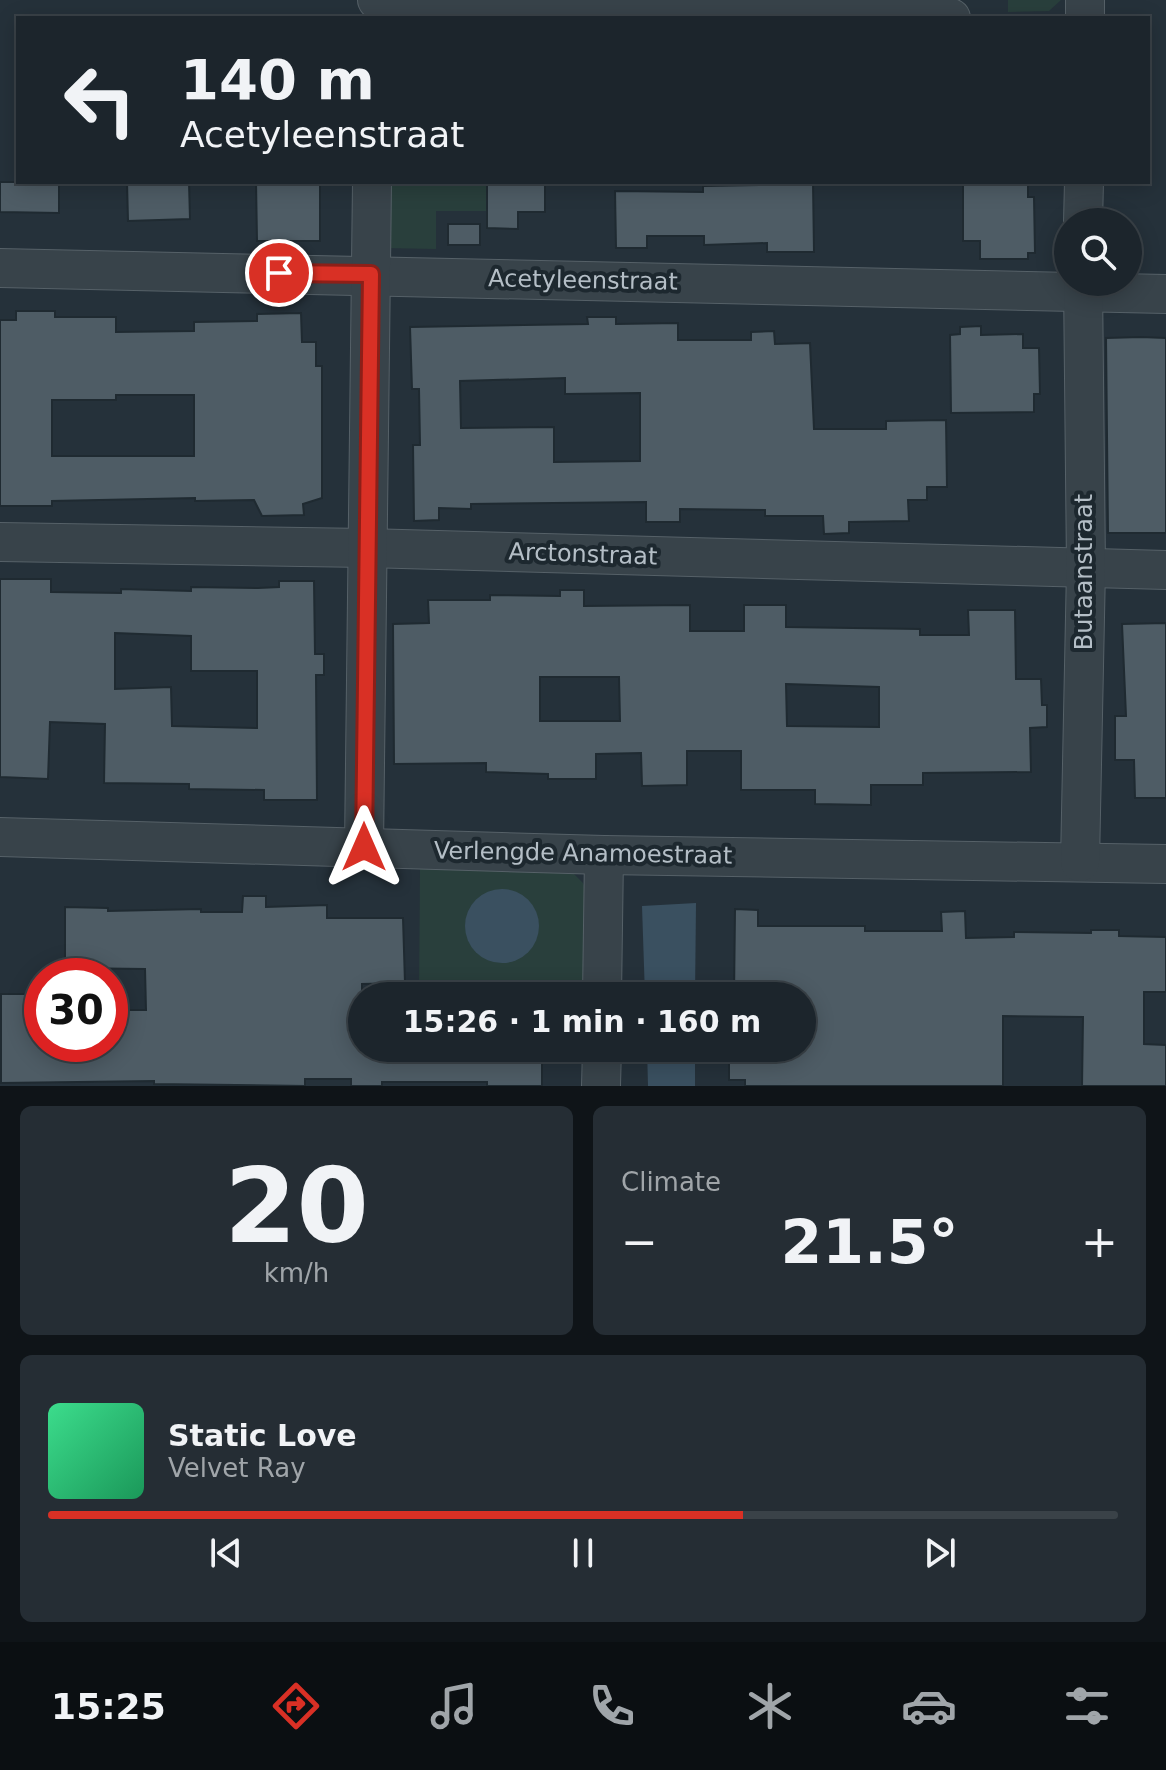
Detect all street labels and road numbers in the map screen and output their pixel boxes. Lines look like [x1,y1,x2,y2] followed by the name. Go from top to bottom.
[488,264,678,296] street label: Acetyleenstraat
[1070,494,1098,650] street label: Butaanstraat
[508,537,658,571] street label: Arctonstraat
[434,836,732,870] street label: Verlengde Anamoestraat

